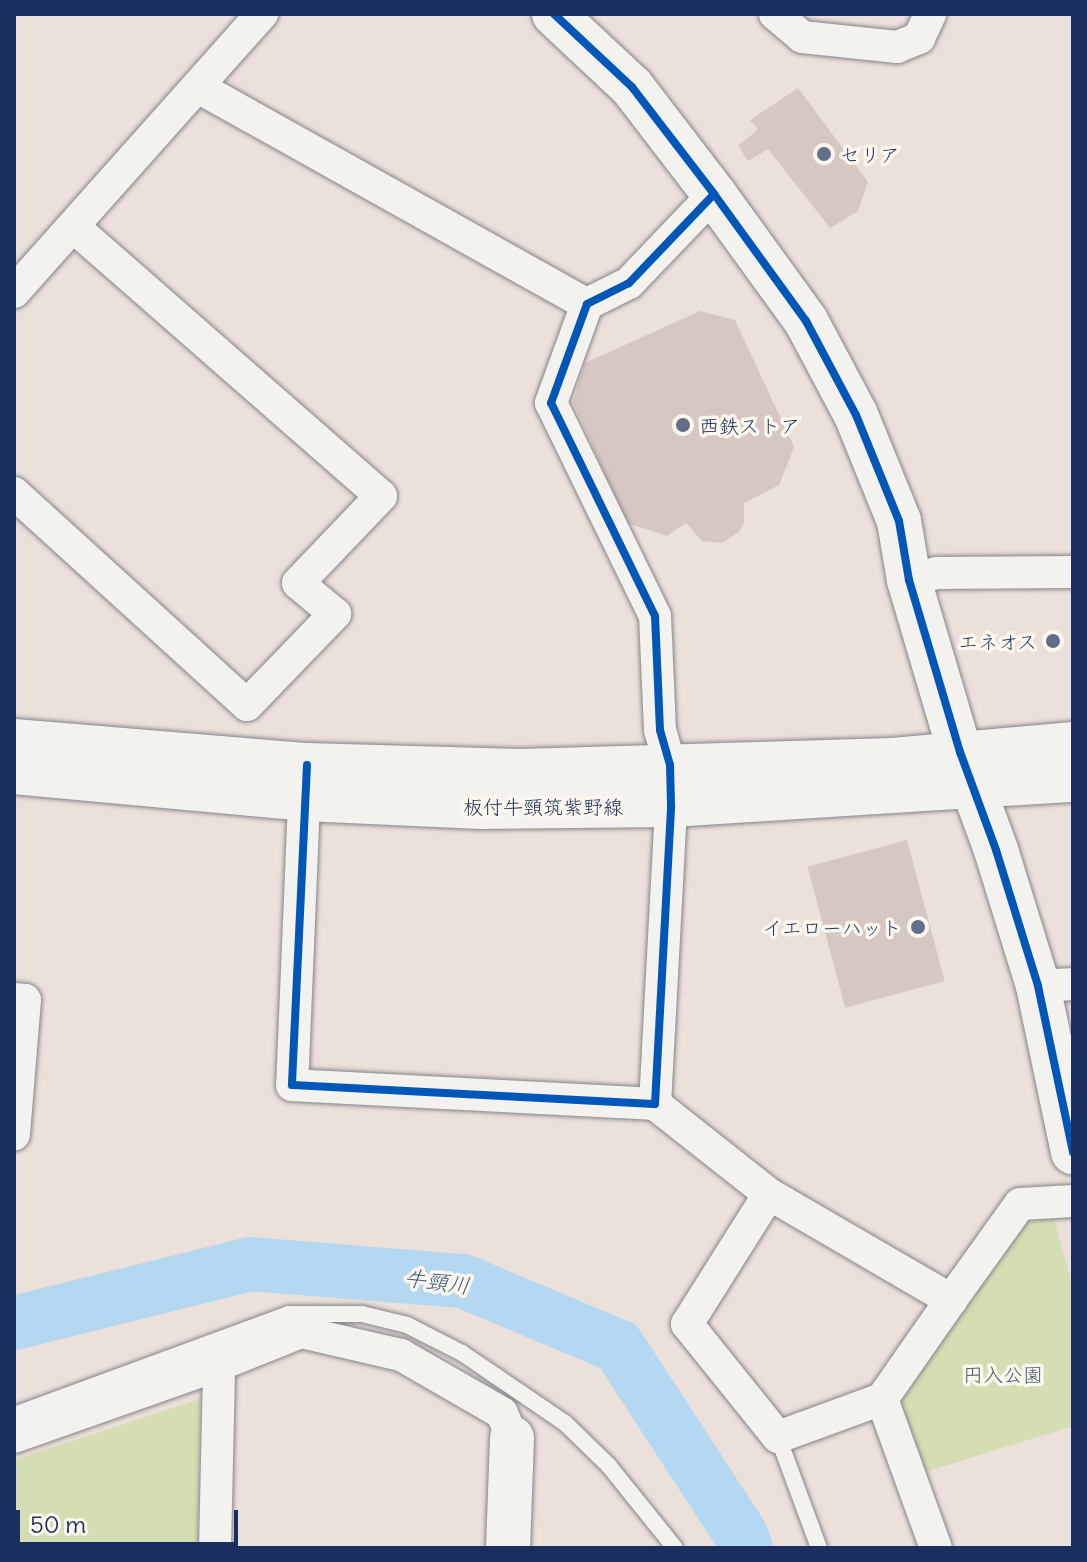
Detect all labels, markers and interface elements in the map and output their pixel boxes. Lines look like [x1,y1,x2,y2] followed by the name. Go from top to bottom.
[840,142,900,166] place label: セリア
[815,145,833,163] marker: セリア
[699,413,799,437] place label: 西鉄ストア
[674,416,692,434] marker: 西鉄ストア
[957,629,1037,653] place label: エネオス
[1044,632,1062,650] marker: エネオス
[463,794,623,818] street label: 板付牛頸筑紫野線
[762,915,902,939] place label: イエローハット
[909,918,927,936] marker: イエローハット
[402,1264,472,1300] water label: 牛頸川
[963,1362,1043,1386] park label: 円入公園
[20,1494,242,1544] scale bar
[30,1509,86,1539] text: 50 m

